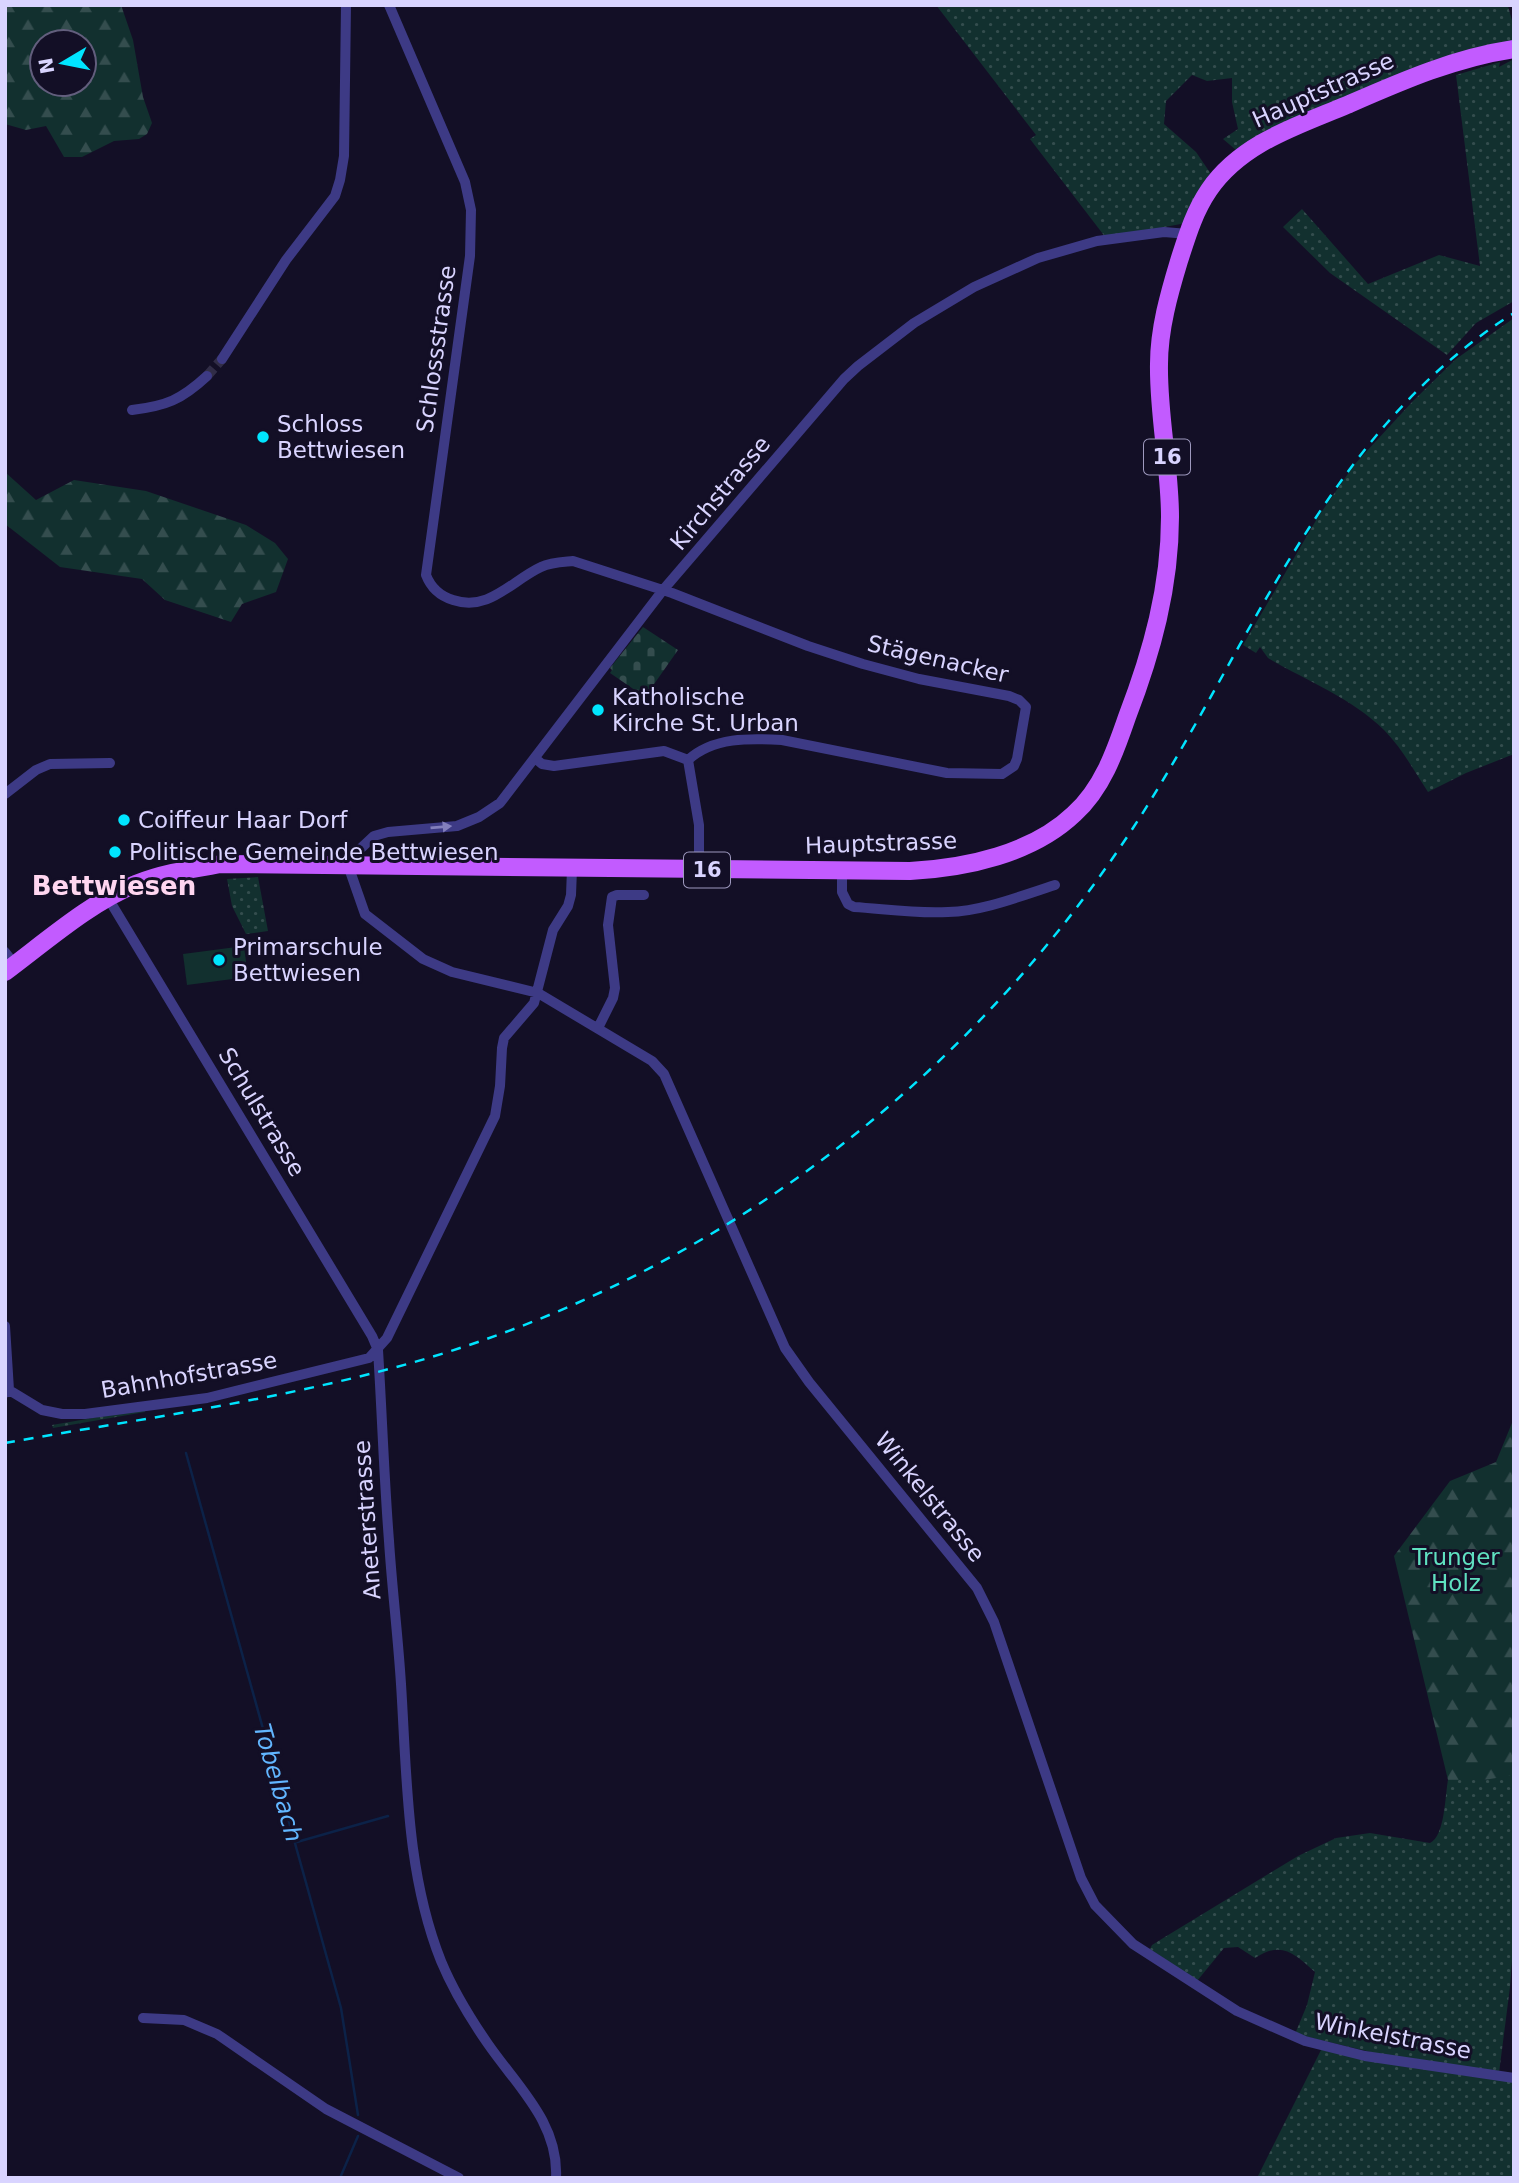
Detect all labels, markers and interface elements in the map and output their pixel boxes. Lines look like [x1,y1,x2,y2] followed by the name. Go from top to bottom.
[28,28,98,98] north arrow
[1248,47,1398,133] street label: Hauptstrasse
[34,56,58,76] text: N
[411,264,461,434] street label: Schlossstrasse
[277,411,405,463] place label: Schloss Bettwiesen
[255,429,271,445] marker: Schloss Bettwiesen
[665,431,775,555] street label: Kirchstrasse
[1144,440,1190,475] road number: 16
[865,630,1012,688] street label: Stägenacker
[612,684,799,736] place label: Katholische Kirche St. Urban
[590,702,606,718] marker: Katholische Kirche St. Urban
[138,807,348,833] place label: Coiffeur Haar Dorf
[116,812,132,828] marker: Coiffeur Haar Dorf
[430,821,452,832] one-way arrow
[804,827,958,859] street label: Hauptstrasse
[129,839,499,865] place label: Politische Gemeinde Bettwiesen
[107,844,123,860] marker: Politische Gemeinde Bettwiesen
[684,852,730,888] road number: 16
[32,871,196,901] district label: Bettwiesen
[233,934,383,986] place label: Primarschule Bettwiesen
[211,952,227,968] marker: Primarschule Bettwiesen
[213,1043,311,1181] street label: Schulstrasse
[99,1347,279,1403] street label: Bahnhofstrasse
[870,1427,990,1567] street label: Winkelstrasse
[348,1439,386,1601] street label: Aneterstrasse
[1411,1544,1500,1596] park label: Trunger Holz
[248,1721,308,1845] water label: Tobelbach
[1313,2008,1473,2064] street label: Winkelstrasse

